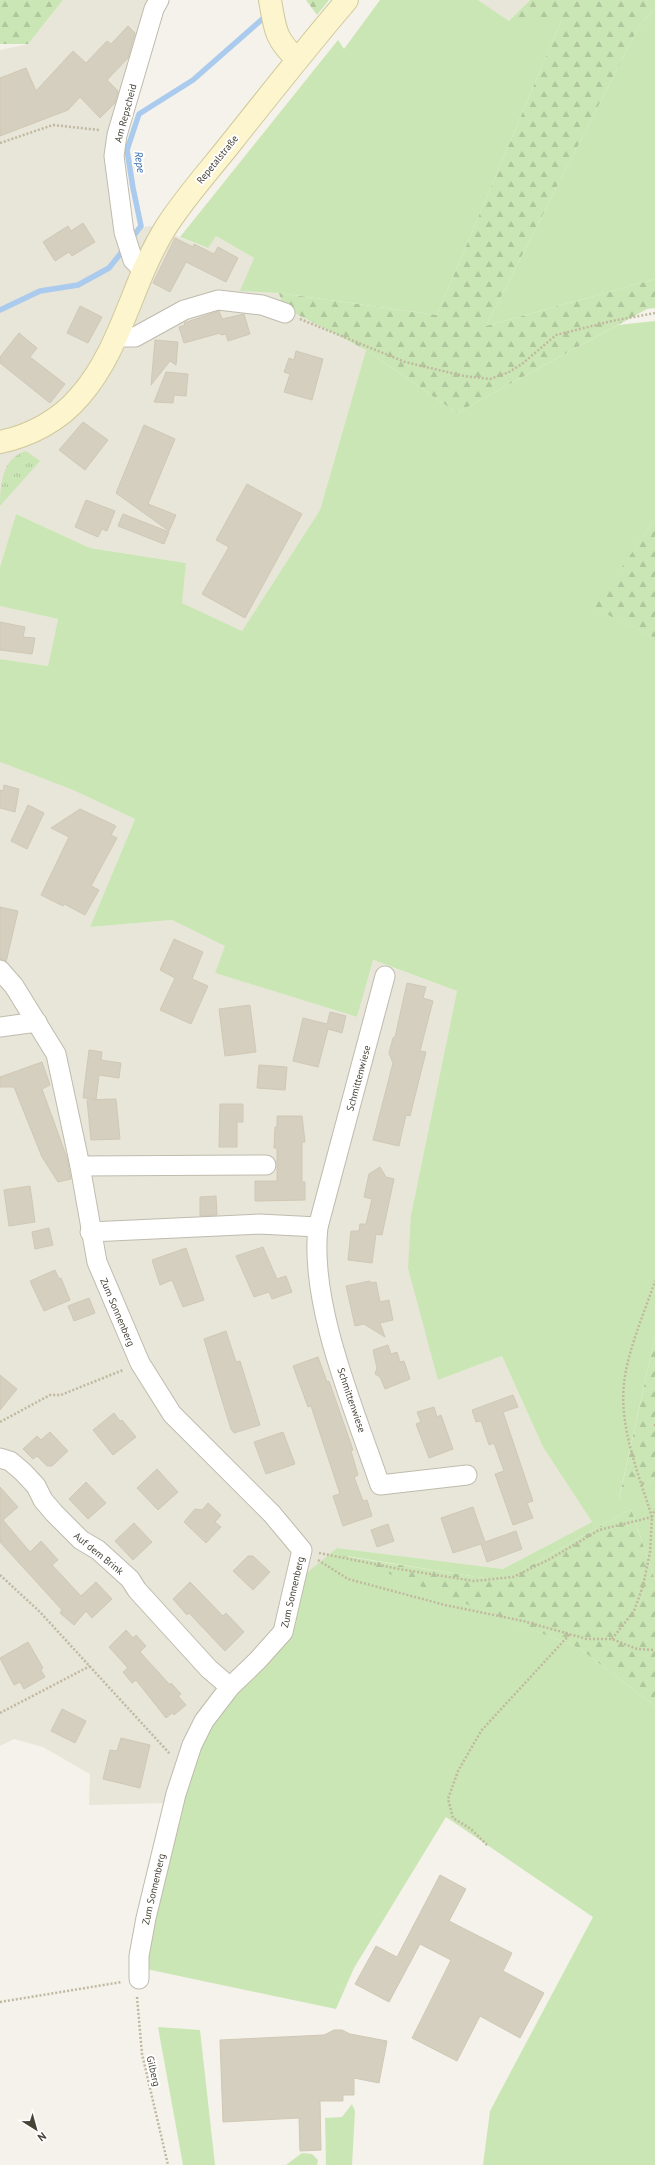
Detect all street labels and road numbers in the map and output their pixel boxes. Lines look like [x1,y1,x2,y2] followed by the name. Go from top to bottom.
[111,82,140,144] street label: Am Repscheid
[194,132,241,186] street label: Repetalstraße
[343,1044,374,1113] street label: Schmittenwiese
[97,1276,138,1348] street label: Zum Sonnenberg
[334,1366,369,1434] street label: Schmittenwiese
[71,1529,126,1578] street label: Auf dem Brink
[278,1555,307,1629] street label: Zum Sonnenberg
[139,1852,168,1926] street label: Zum Sonnenberg
[144,2055,163,2088] street label: Gilberg

